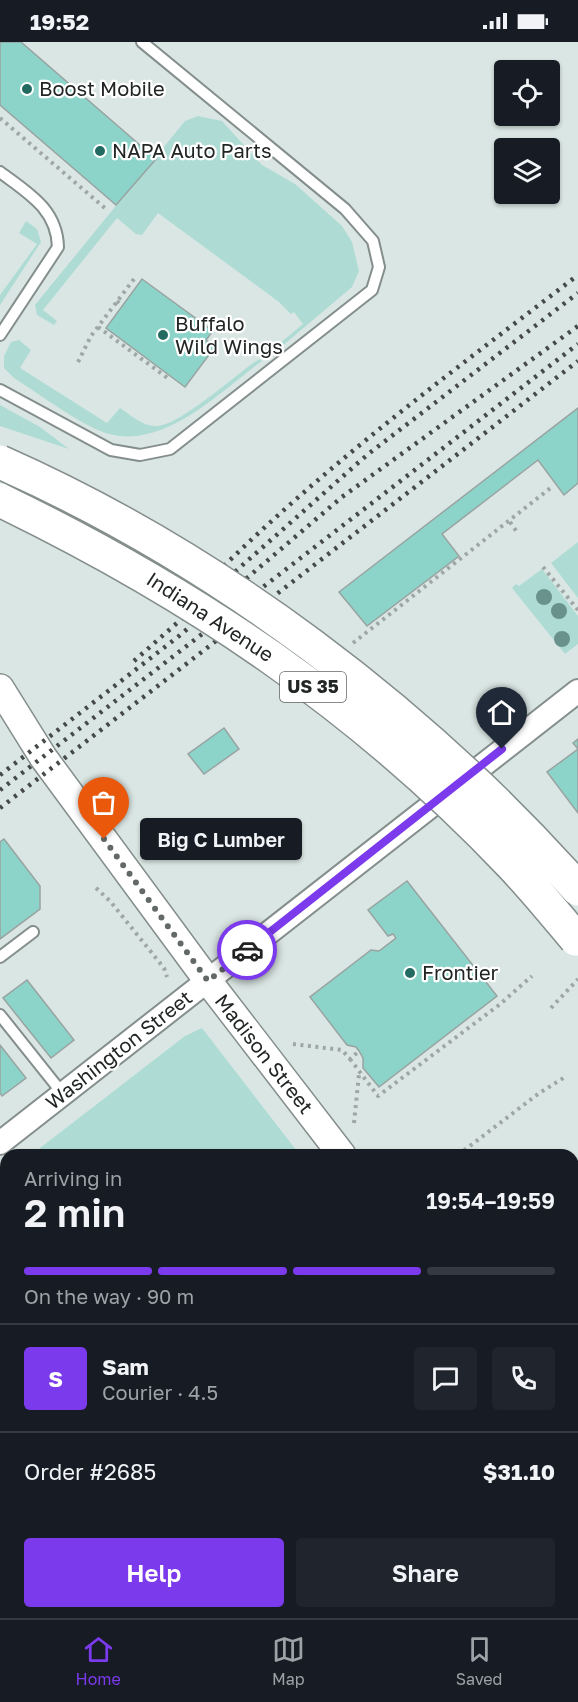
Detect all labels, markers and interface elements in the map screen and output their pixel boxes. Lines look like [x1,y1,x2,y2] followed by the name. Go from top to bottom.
[30,8,89,35] text: 19:52
[494,60,560,204] map controls
[494,60,560,126] button: locate
[39,76,165,100] place label: Boost Mobile
[20,82,34,96] marker: Boost Mobile
[112,138,272,162] place label: NAPA Auto Parts
[494,138,560,204] button: layers
[93,144,107,158] marker: NAPA Auto Parts
[175,311,283,358] place label: Buffalo Wild Wings
[156,328,170,342] marker: Buffalo Wild Wings
[142,566,279,666] street label: Indiana Avenue
[280,672,346,702] road number: US 35
[476,687,527,749] pin
[485,696,518,729] icon: home
[78,777,129,839] pin
[87,786,120,819] icon: bag
[140,818,302,860] callout: Big C Lumber
[157,827,285,851] text: Big C Lumber
[217,920,277,980] courier
[231,934,264,967] icon: car
[422,960,499,984] place label: Frontier
[403,966,417,980] marker: Frontier
[40,985,196,1114] street label: Washington Street
[211,989,319,1118] street label: Madison Street
[24,1166,122,1190] text: Arriving in
[426,1187,555,1214] text: 19:54–19:59
[24,1189,125,1236] text: 2 min
[24,1284,194,1308] text: On the way · 90 m
[414,1347,477,1410] button: chat
[492,1347,555,1410] button: phone
[102,1353,149,1380] text: Sam
[48,1365,63,1392] text: S
[102,1380,218,1404] text: Courier · 4.5
[24,1458,156,1485] text: Order #2685
[483,1458,555,1485] text: $31.10
[24,1538,284,1607] button: Help
[296,1538,555,1607] button: Share
[76,1633,121,1689] tab: Home
[272,1633,305,1689] tab: Map
[456,1633,502,1689] tab: Saved

